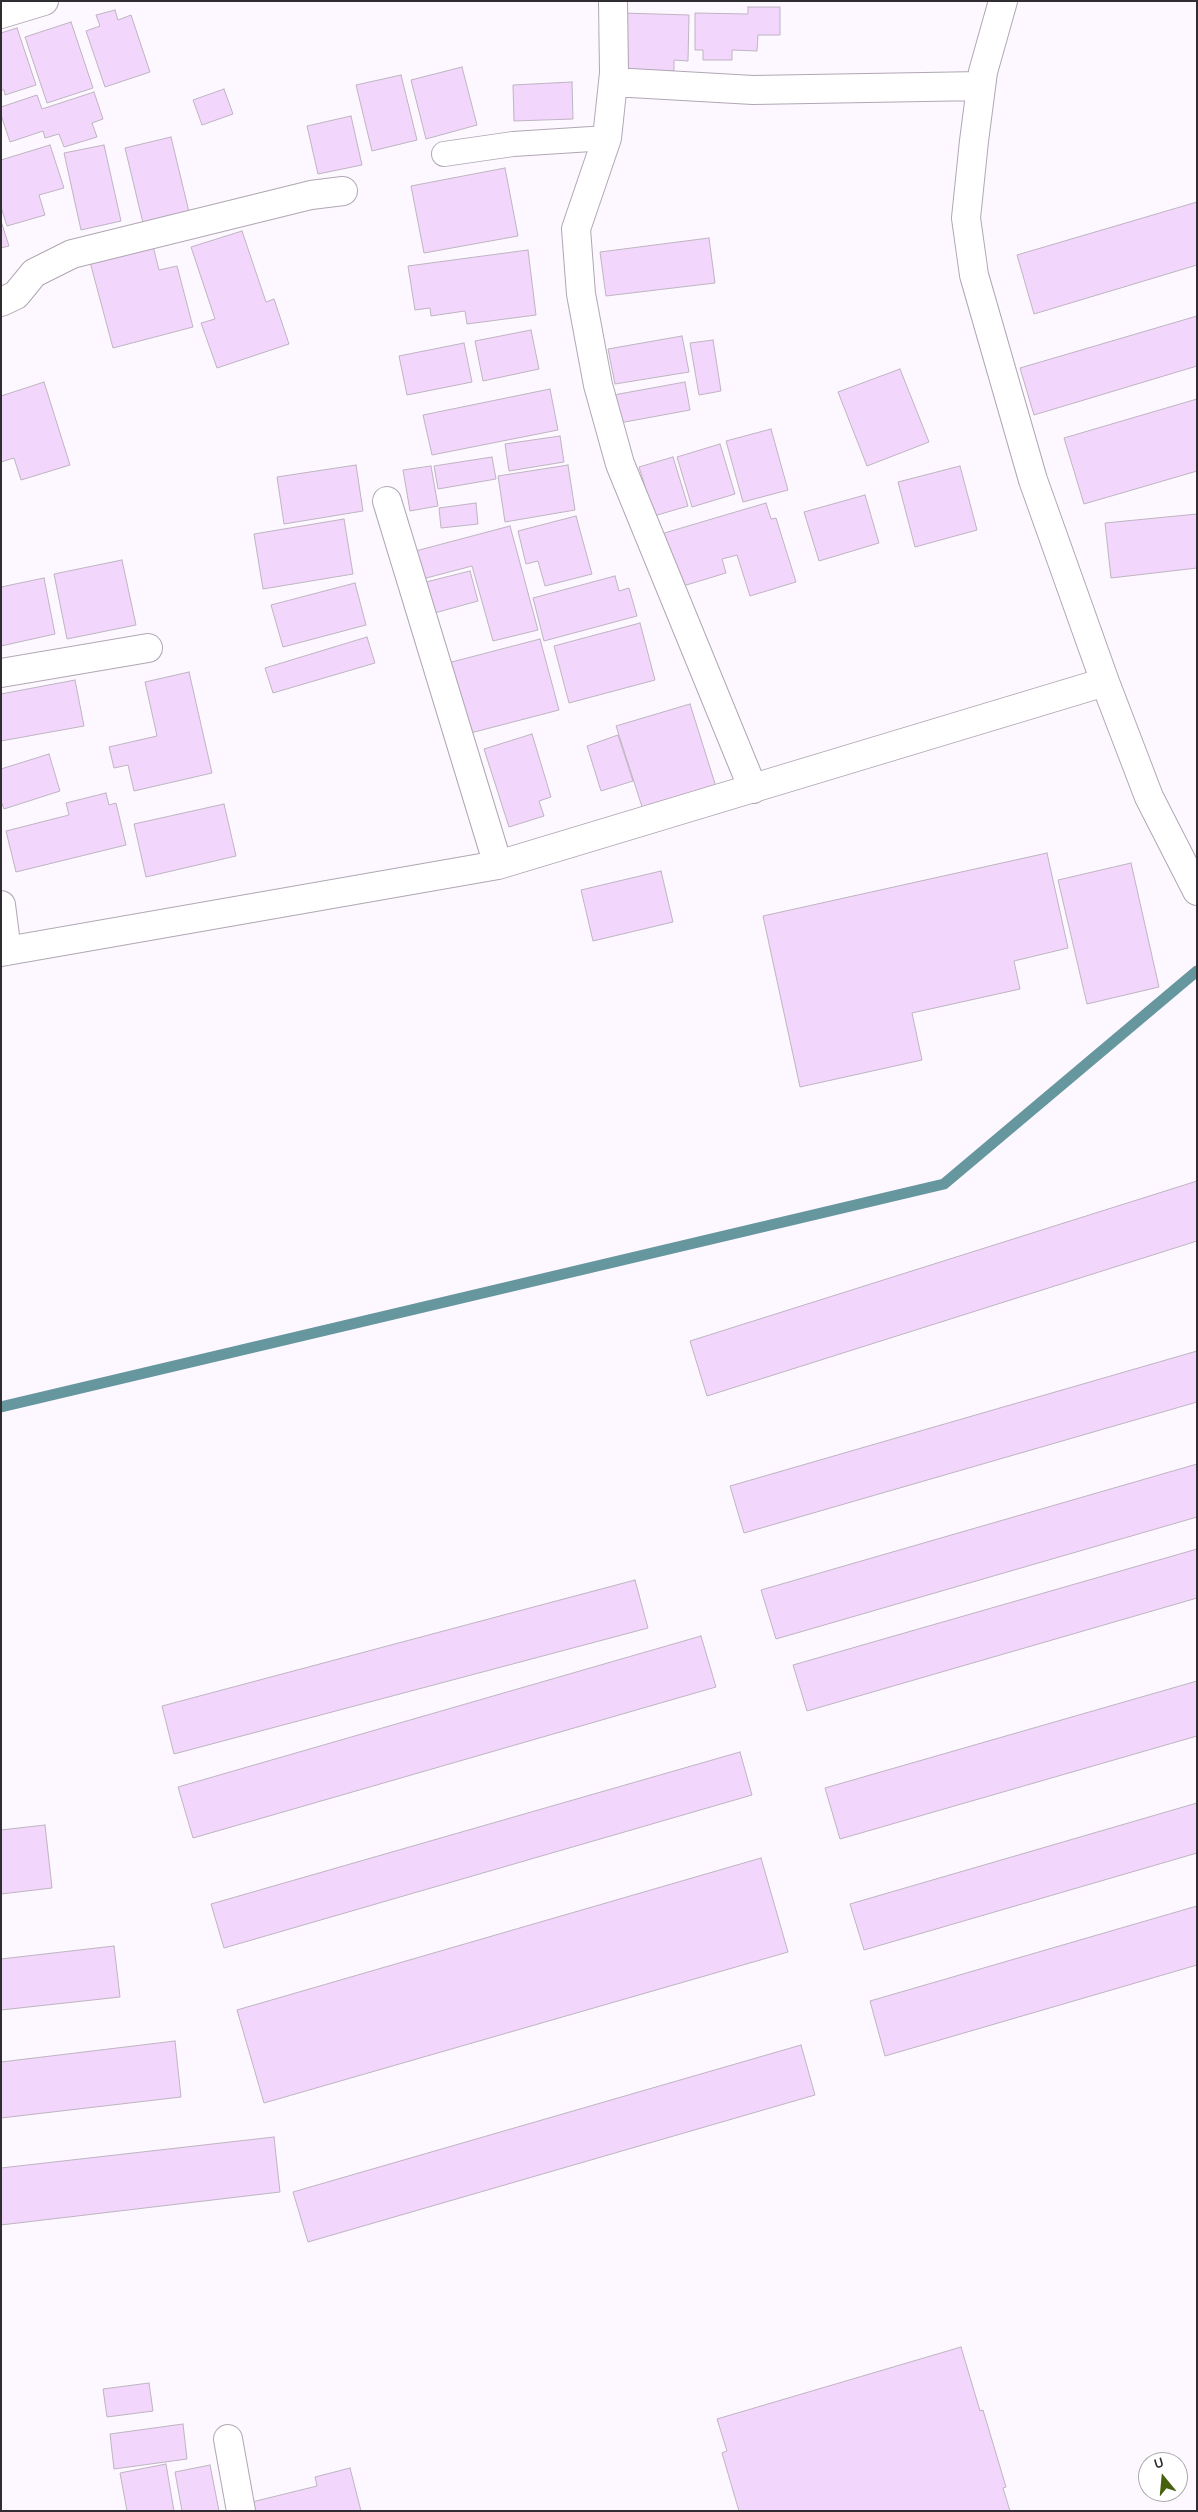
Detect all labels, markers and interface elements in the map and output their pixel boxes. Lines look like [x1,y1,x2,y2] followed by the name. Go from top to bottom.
[1138,2452,1188,2502] north arrow
[1152,2454,1166,2473] text: U

